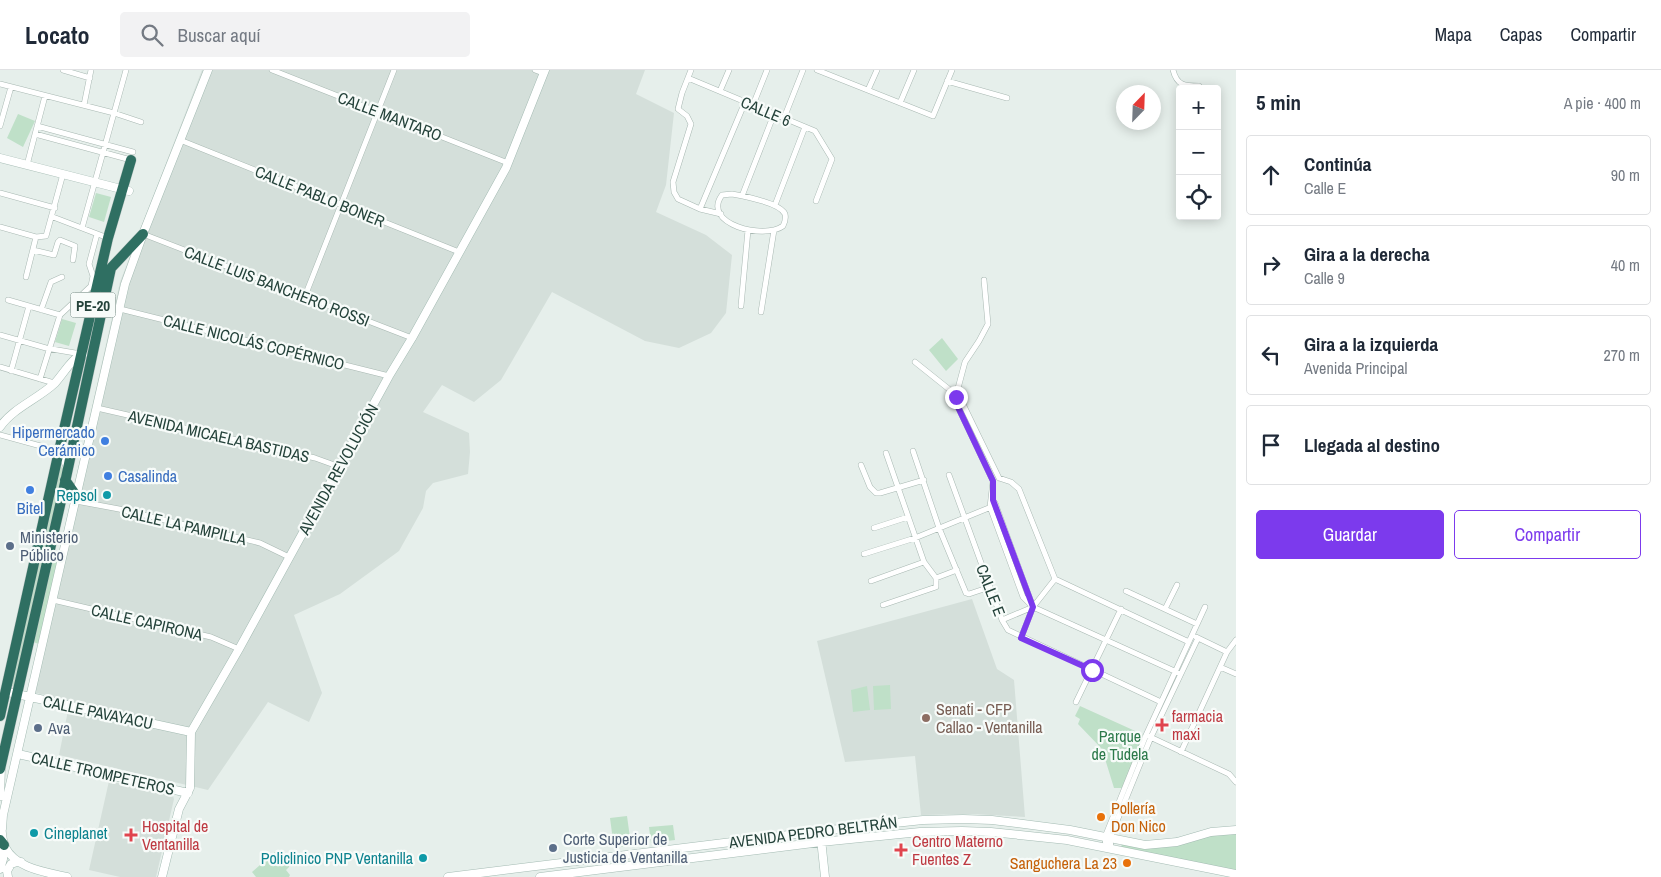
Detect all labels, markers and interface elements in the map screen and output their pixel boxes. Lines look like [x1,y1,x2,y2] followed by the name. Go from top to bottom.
[120,12,470,57] search box
[25,19,90,51] text: Locato
[138,21,166,49] icon: search
[178,22,261,48] text: Buscar aquí
[1435,22,1472,47] text: Mapa
[1500,22,1542,47] text: Capas
[1570,22,1636,47] text: Compartir
[1116,85,1161,130] north arrow
[1176,85,1221,220] map controls
[1176,85,1221,130] button: +
[335,86,445,146] street label: CALLE MANTARO
[1256,88,1301,117] text: 5 min
[738,91,794,131] street label: CALLE 6
[1564,92,1641,114] text: A pie · 400 m
[1176,130,1221,175] button: −
[1304,151,1372,177] text: Continúa
[252,160,389,232] street label: CALLE PABLO BONER
[1257,161,1285,189] icon: ahead
[1611,164,1640,186] text: 90 m
[1176,175,1221,220] button: locate
[1304,177,1346,199] text: Calle E
[181,240,373,332] street label: CALLE LUIS BANCHERO ROSSI
[1304,241,1430,267] text: Gira a la derecha
[1257,251,1285,279] icon: right
[1611,254,1640,276] text: 40 m
[1304,267,1345,289] text: Calle 9
[70,292,116,318] road number: PE-20
[161,309,347,375] street label: CALLE NICOLÁS COPÉRNICO
[1304,331,1438,357] text: Gira a la izquierda
[1257,341,1285,369] icon: left
[1604,344,1640,366] text: 270 m
[1304,357,1407,379] text: Avenida Principal
[945,386,968,409] route end
[292,400,383,539] street label: AVENIDA REVOLUCIÓN
[125,404,312,468] street label: AVENIDA MICAELA BASTIDAS
[12,421,95,461] place label: Hipermercado Cerámico
[1257,431,1285,459] icon: arrive
[1304,432,1440,458] text: Llegada al destino
[99,435,111,447] marker: Hipermercado Cerámico
[118,465,178,487] place label: Casalinda
[102,470,114,482] marker: Casalinda
[24,484,36,496] marker: Bitel
[56,484,97,506] place label: Repsol
[101,489,113,501] marker: Repsol
[17,497,43,519] place label: Bitel
[119,500,249,550] street label: CALLE LA PAMPILLA
[1256,510,1444,559] button: Guardar
[1454,510,1641,559] button: Compartir
[20,526,78,566] place label: Ministerio Público
[4,540,16,552] marker: Ministerio Público
[971,561,1011,619] street label: CALLE E
[89,598,205,646] street label: CALLE CAPIRONA
[1081,659,1104,682] route start
[41,690,155,734] street label: CALLE PAVAYACU
[936,698,1043,738] place label: Senati - CFP Callao - Ventanilla
[1172,705,1224,745] place label: farmacia maxi
[920,712,932,724] marker: Senati - CFP Callao - Ventanilla
[47,717,71,739] place label: Ava
[1156,719,1168,731] marker: farmacia maxi
[32,722,44,734] marker: Ava
[1091,725,1149,765] park label: Parque de Tudela
[29,746,177,800] street label: CALLE TROMPETEROS
[1111,797,1166,837] place label: Pollería Don Nico
[727,811,898,853] street label: AVENIDA PEDRO BELTRÁN
[1095,811,1107,823] marker: Pollería Don Nico
[142,815,208,855] place label: Hospital de Ventanilla
[44,822,108,844] place label: Cineplanet
[28,827,40,839] marker: Cineplanet
[124,828,138,842] marker: Hospital de Ventanilla
[563,828,688,868] place label: Corte Superior de Justicia de Ventanilla
[912,830,1003,870] place label: Centro Materno Fuentes Z
[547,842,559,854] marker: Corte Superior de Justicia de Ventanilla
[894,843,908,857] marker: Centro Materno Fuentes Z
[261,847,414,869] place label: Policlinico PNP Ventanilla
[417,852,429,864] marker: Policlinico PNP Ventanilla
[1010,852,1117,874] place label: Sanguchera La 23
[1121,857,1133,869] marker: Sanguchera La 23

